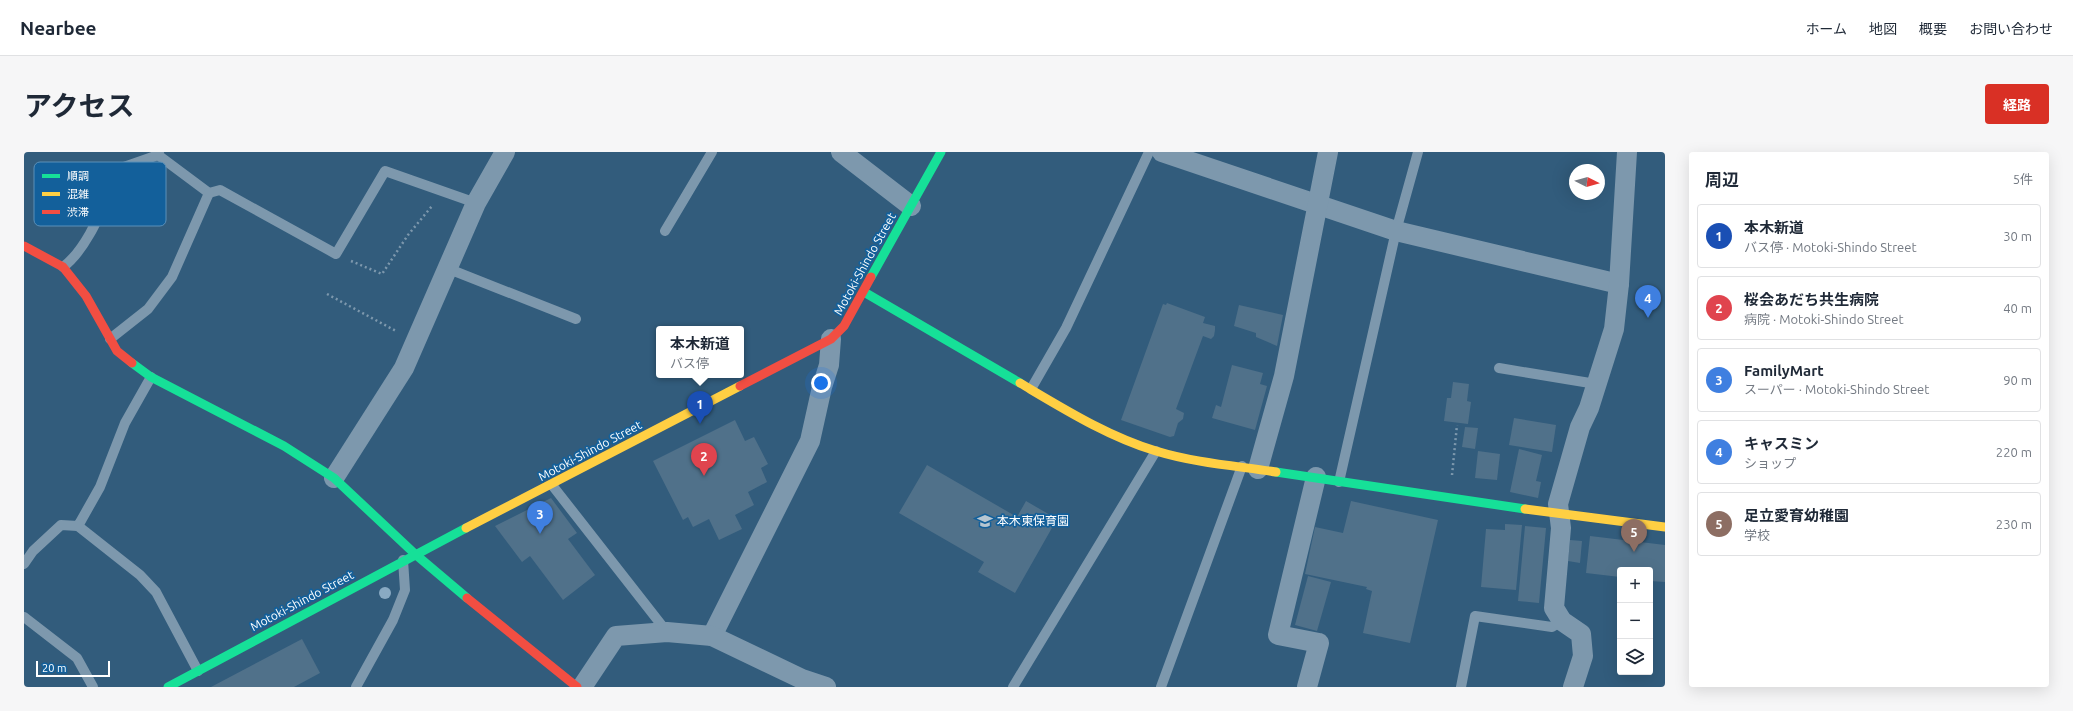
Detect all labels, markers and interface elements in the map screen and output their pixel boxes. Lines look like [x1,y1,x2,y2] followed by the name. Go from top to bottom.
[20,17,97,39] text: Nearbee
[1805,21,1847,37] text: ホーム
[1869,21,1897,37] text: 地図
[1919,21,1947,37] text: 概要
[1969,21,2053,37] text: お問い合わせ
[1985,84,2049,124] button: 経路
[24,90,135,121] text: アクセス
[34,162,166,226] legend
[1569,164,1605,200] north arrow
[67,170,89,182] text: 順調
[1705,170,1739,189] text: 周辺
[2013,172,2033,186] text: 5件
[67,188,89,200] text: 混雑
[67,206,89,218] text: 渋滞
[831,210,898,317] street label: Motoki-Shindo Street
[1744,219,1804,236] text: 本木新道
[1715,229,1723,243] text: 1
[2003,229,2032,243] text: 30 m
[1744,240,1917,254] text: バス停 · Motoki-Shindo Street
[1635,285,1661,318] pin: 4
[1744,291,1879,308] text: 桜会あだち共生病院
[1715,301,1723,315] text: 2
[2003,301,2032,315] text: 40 m
[1744,312,1904,326] text: 病院 · Motoki-Shindo Street
[656,326,744,378] popup
[670,335,730,352] text: 本木新道
[670,356,709,370] text: バス停
[1744,362,1824,379] text: FamilyMart
[811,373,831,393] your location
[1715,373,1723,387] text: 3
[2003,373,2032,387] text: 90 m
[1744,382,1929,396] text: スーパー · Motoki-Shindo Street
[687,391,713,424] pin: 1
[536,418,644,483] street label: Motoki-Shindo Street
[1744,435,1819,452] text: キャスミン
[691,443,717,476] pin: 2
[1715,445,1723,459] text: 4
[1996,445,2032,459] text: 220 m
[1744,456,1796,470] text: ショップ
[527,501,553,534] pin: 3
[1744,507,1849,524] text: 足立愛育幼稚園
[976,512,994,530] school or university icon: 本木東保育園
[997,514,1069,527] place label: 本木東保育園
[1715,517,1723,531] text: 5
[1996,517,2032,531] text: 230 m
[1621,519,1647,552] pin: 5
[1744,528,1770,542] text: 学校
[1617,567,1653,675] map controls
[1617,567,1653,603] button: +
[248,568,356,633] street label: Motoki-Shindo Street
[1617,603,1653,639] button: −
[1617,639,1653,675] button: layers
[36,659,110,678] scale bar
[42,662,66,674] text: 20 m

